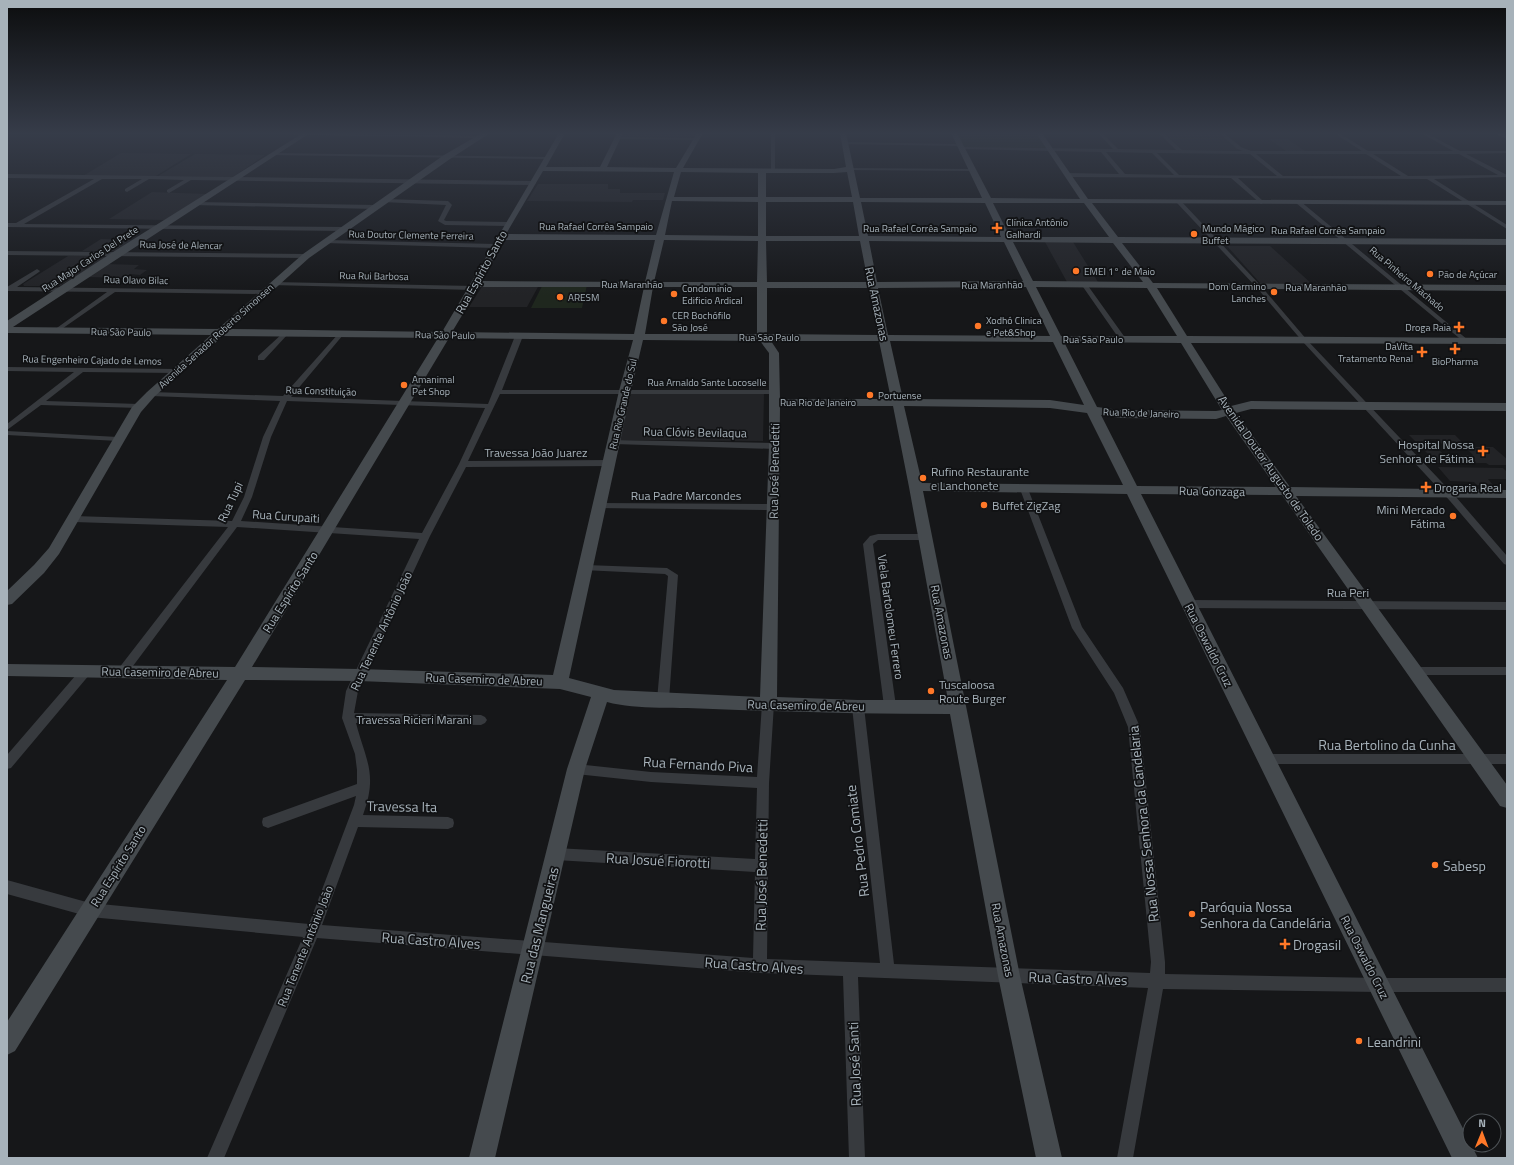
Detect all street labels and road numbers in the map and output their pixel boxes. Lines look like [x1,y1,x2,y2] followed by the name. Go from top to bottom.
[539,219,653,234] street label: Rua Rafael Corrêa Sampaio
[863,221,977,236] street label: Rua Rafael Corrêa Sampaio
[39,222,141,296] street label: Rua Major Carlos Del Prete
[1271,223,1385,238] street label: Rua Rafael Corrêa Sampaio
[348,226,474,244] street label: Rua Doutor Clemente Ferreira
[450,227,512,317] street label: Rua Espírito Santo
[140,237,223,253] street label: Rua José de Alencar
[1366,243,1448,315] street label: Rua Pinheiro Machado
[860,265,894,343] street label: Rua Amazonas
[339,268,409,284] street label: Rua Rui Barbosa
[103,272,169,288] street label: Rua Olavo Bilac
[601,277,663,292] street label: Rua Maranhão
[961,277,1023,293] street label: Rua Maranhão
[155,280,277,392] street label: Avenida Senador Roberto Simonsen
[1285,280,1347,295] street label: Rua Maranhão
[91,324,151,340] street label: Rua São Paulo
[415,327,475,343] street label: Rua São Paulo
[739,330,799,345] street label: Rua São Paulo
[1063,332,1123,347] street label: Rua São Paulo
[22,351,162,369] street label: Rua Engenheiro Cajado de Lemos
[605,357,641,451] street label: Rua Rio Grande do Sul
[647,375,767,390] street label: Rua Arnaldo Sante Locoselle
[285,382,357,400] street label: Rua Constituição
[1213,391,1329,545] street label: Avenida Doutor Augusto de Toledo
[780,395,856,410] street label: Rua Rio de Janeiro
[1103,404,1179,422] street label: Rua Rio de Janeiro
[643,422,747,442] street label: Rua Clóvis Bevilaqua
[764,423,784,519] street label: Rua José Benedetti
[484,443,588,462] street label: Travessa João Juarez
[212,479,248,525] street label: Rua Tupi
[1179,481,1245,501] street label: Rua Gonzaga
[631,486,742,505] street label: Rua Padre Marcondes
[252,504,320,528] street label: Rua Curupaiti
[257,548,323,636] street label: Rua Espírito Santo
[873,553,909,681] street label: Viela Bartolomeu Ferrero
[345,568,417,694] street label: Rua Tenente Antônio João
[925,583,959,661] street label: Rua Amazonas
[1327,583,1369,602] street label: Rua Peri
[1180,600,1238,690] street label: Rua Oswaldo Cruz
[101,661,219,683] street label: Rua Casemiro de Abreu
[425,667,543,691] street label: Rua Casemiro de Abreu
[747,694,865,716] street label: Rua Casemiro de Abreu
[356,710,472,729] street label: Travessa Ricieri Marani
[1122,725,1164,923] street label: Rua Nossa Senhora da Candelaria
[1318,734,1456,755] street label: Rua Bertolino da Cunha
[642,751,754,777] street label: Rua Fernando Piva
[840,784,874,898] street label: Rua Pedro Comiate
[367,795,437,817] street label: Travessa Ita
[750,819,772,931] street label: Rua José Benedetti
[85,822,151,910] street label: Rua Espírito Santo
[605,847,711,873] street label: Rua Josué Fiorotti
[514,864,564,986] street label: Rua das Mangueiras
[272,882,338,1010] street label: Rua Tenente Antônio João
[986,901,1020,979] street label: Rua Amazonas
[1336,912,1394,1002] street label: Rua Oswaldo Cruz
[381,926,481,954] street label: Rua Castro Alves
[704,951,804,979] street label: Rua Castro Alves
[1028,966,1128,990] street label: Rua Castro Alves
[842,1022,866,1106] street label: Rua José Santi

